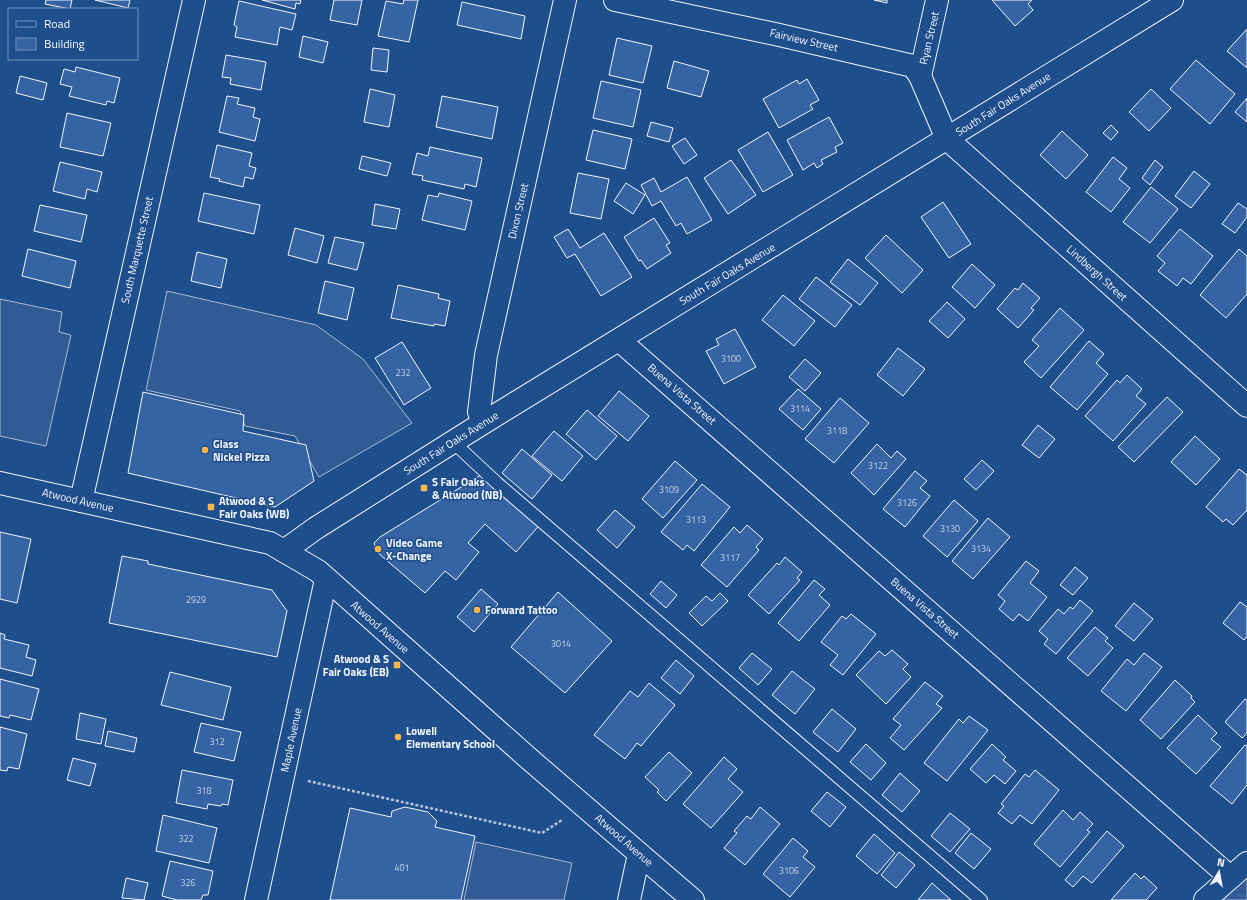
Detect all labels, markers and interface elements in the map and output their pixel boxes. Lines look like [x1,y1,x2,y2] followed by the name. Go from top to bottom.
[8,8,138,60] legend
[915,10,943,66] street label: Ryan Street
[44,14,70,33] text: Road
[768,24,840,56] street label: Fairview Street
[44,34,85,53] text: Building
[952,68,1054,140] street label: South Fair Oaks Avenue
[504,181,532,240] street label: Dixon Street
[117,195,157,305] street label: South Marquette Street
[676,239,778,309] street label: South Fair Oaks Avenue
[1063,241,1131,305] street label: Lindbergh Street
[721,352,741,365] house number: 3100
[644,360,720,428] street label: Buena Vista Street
[395,366,411,379] house number: 232
[790,402,810,415] house number: 3114
[400,407,502,479] street label: South Fair Oaks Avenue
[827,424,847,437] house number: 3118
[213,436,270,465] place label: Glass Nickel Pizza
[200,445,210,455] marker: Glass Nickel Pizza
[868,459,888,472] house number: 3122
[432,474,502,503] place label: S Fair Oaks & Atwood (NB)
[419,483,429,493] marker: S Fair Oaks & Atwood (NB)
[659,483,679,496] house number: 3109
[41,484,116,516] street label: Atwood Avenue
[219,493,289,522] place label: Atwood & S Fair Oaks (WB)
[897,496,917,509] house number: 3126
[206,502,216,512] marker: Atwood & S Fair Oaks (WB)
[686,513,706,526] house number: 3113
[940,522,960,535] house number: 3130
[386,535,443,564] place label: Video Game X-Change
[971,542,991,555] house number: 3134
[373,544,383,554] marker: Video Game X-Change
[720,551,740,564] house number: 3117
[887,574,963,642] street label: Buena Vista Street
[186,593,206,606] house number: 2929
[347,597,413,657] street label: Atwood Avenue
[485,602,558,618] place label: Forward Tattoo
[472,605,482,615] marker: Forward Tattoo
[551,637,571,650] house number: 3014
[323,651,389,680] place label: Atwood & S Fair Oaks (EB)
[392,660,402,670] marker: Atwood & S Fair Oaks (EB)
[276,706,306,774] street label: Maple Avenue
[406,723,495,752] place label: Lowell Elementary School
[393,732,403,742] marker: Lowell Elementary School
[209,735,225,748] house number: 312
[196,784,212,797] house number: 318
[591,810,657,870] street label: Atwood Avenue
[178,832,194,845] house number: 322
[1199,852,1239,892] north arrow
[1216,854,1226,871] text: N
[394,861,410,874] house number: 401
[779,864,799,877] house number: 3106
[180,876,196,889] house number: 326

